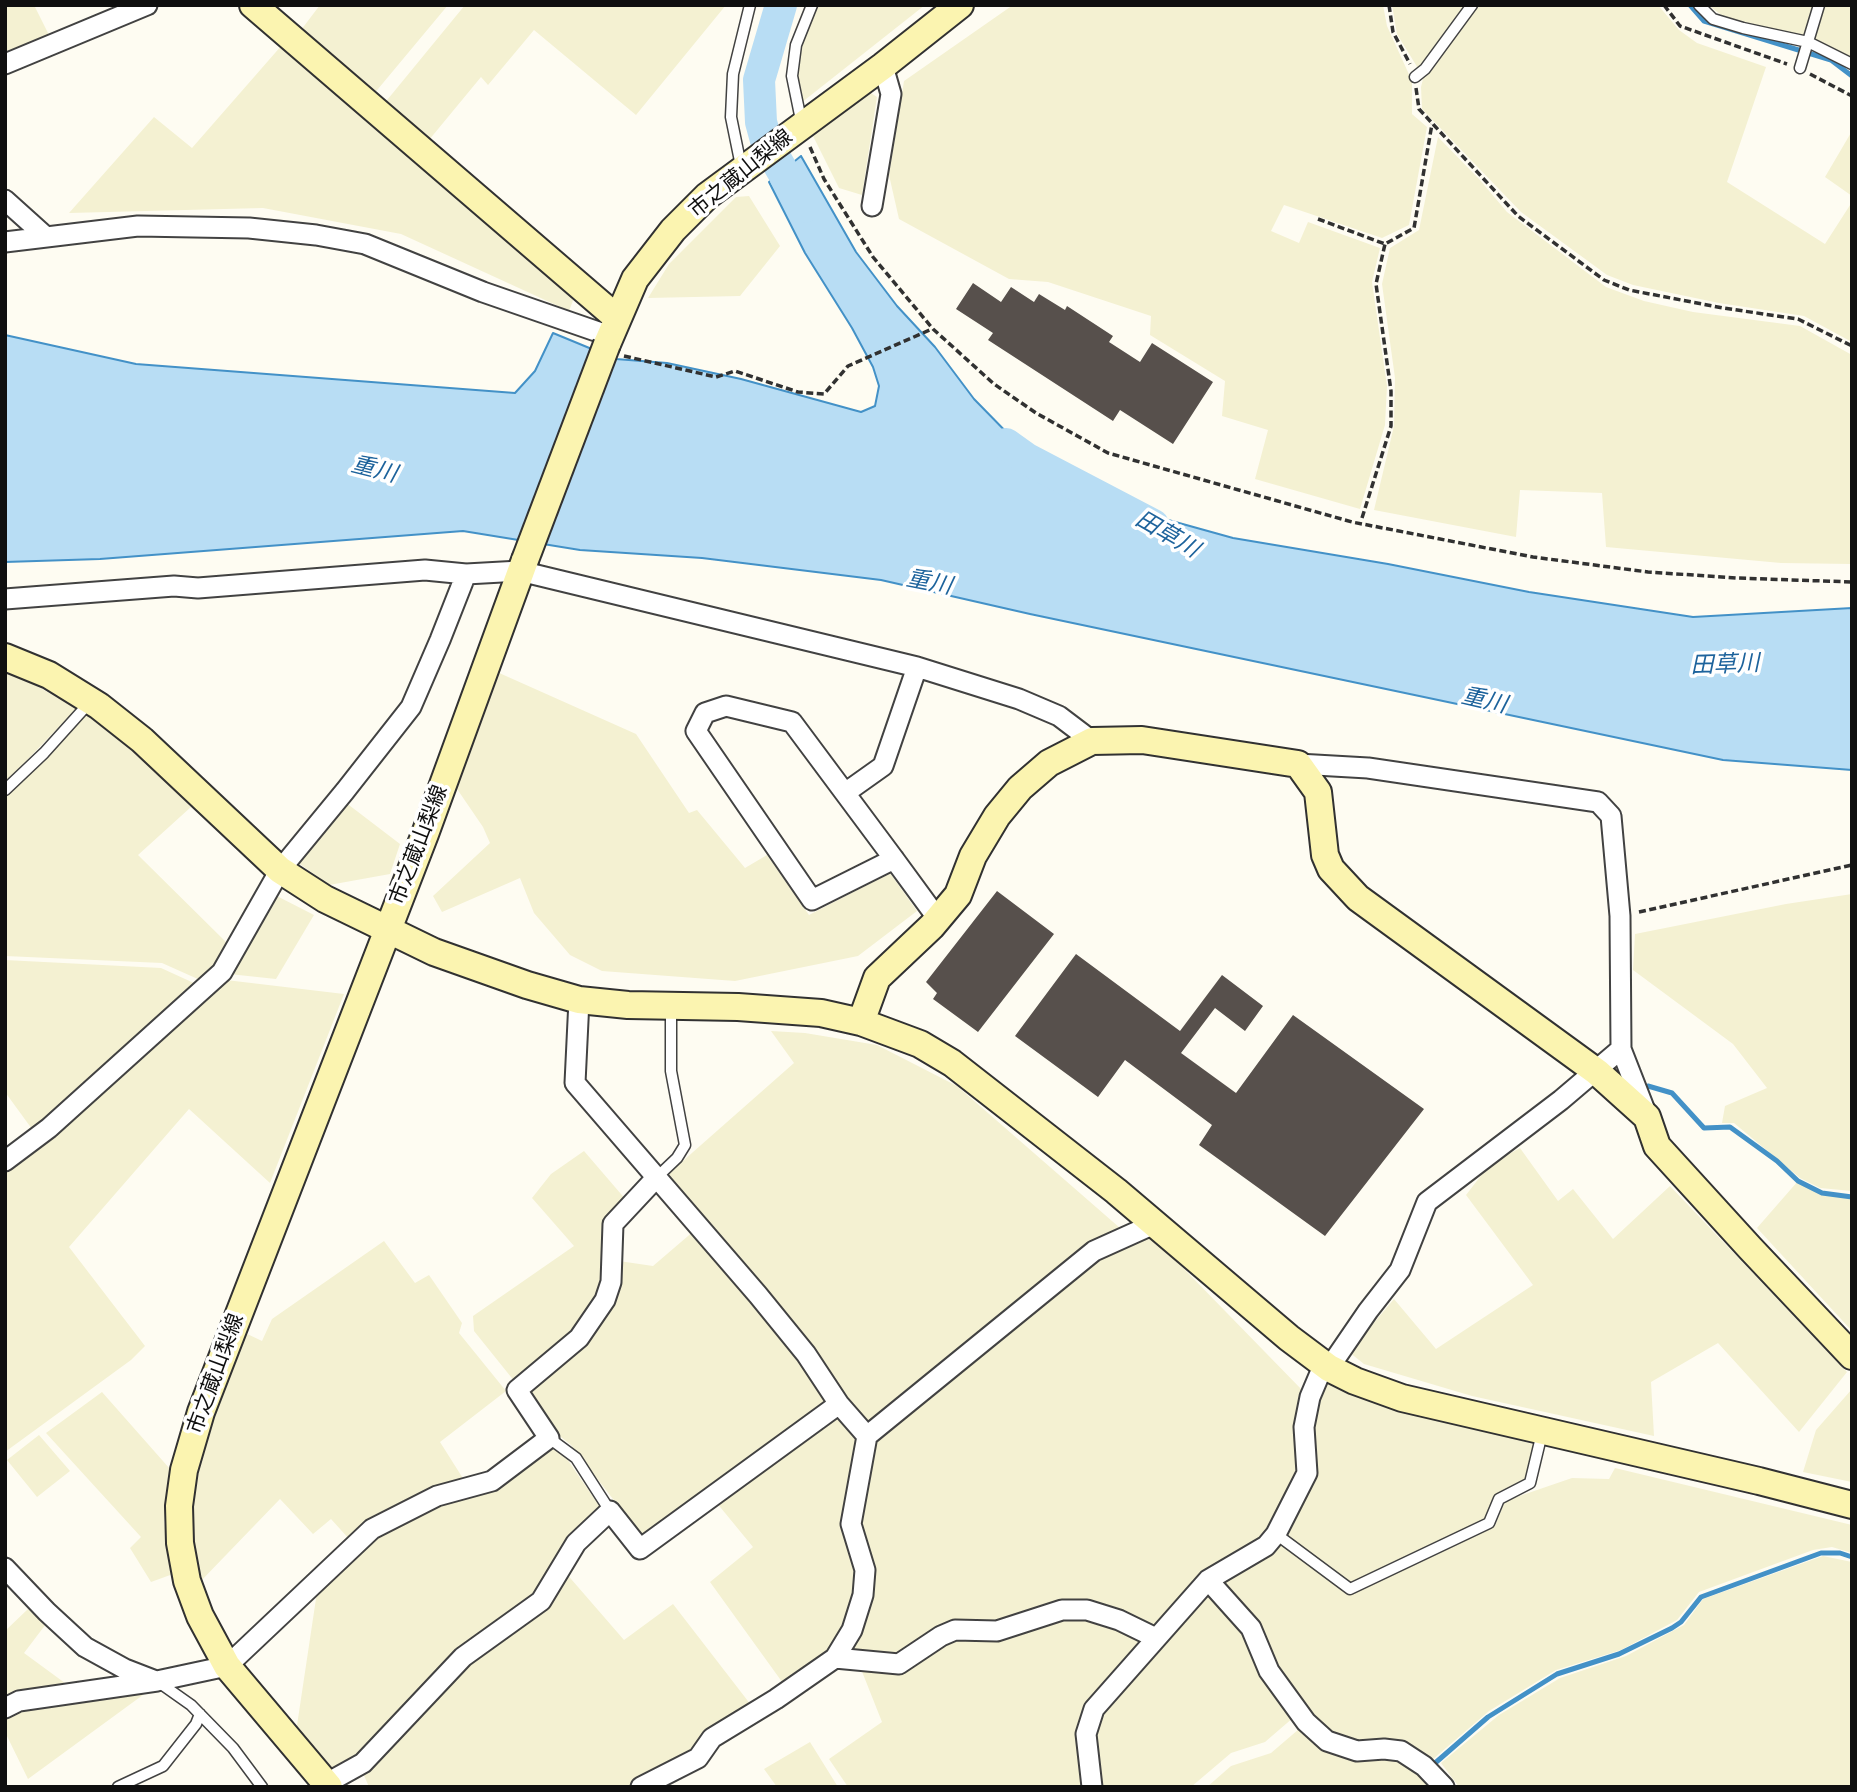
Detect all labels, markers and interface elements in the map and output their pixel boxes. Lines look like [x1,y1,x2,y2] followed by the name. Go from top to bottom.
[684,125,798,223] street label: 市之蔵山梨線
[348,451,400,489] water label: 重川
[1130,506,1204,564] water label: 田草川
[904,565,954,601] water label: 重川
[1690,650,1760,680] water label: 田草川
[1458,682,1510,720] water label: 重川
[385,782,453,908] street label: 市之蔵山梨線
[183,1310,249,1438] street label: 市之蔵山梨線

